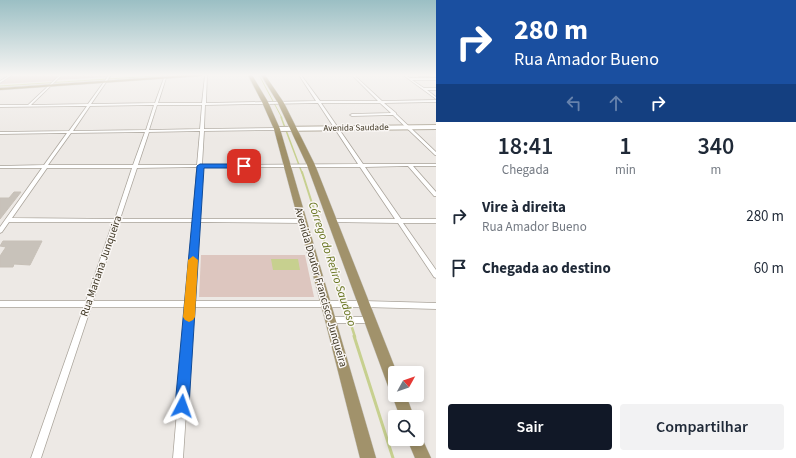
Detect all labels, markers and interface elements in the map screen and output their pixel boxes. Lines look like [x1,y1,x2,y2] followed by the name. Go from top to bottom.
[514,10,588,50] text: 280 m
[448,16,500,68] icon: right
[514,47,659,72] text: Rua Amador Bueno
[563,92,585,114] icon: left
[605,92,627,114] icon: ahead
[647,92,669,114] icon: right
[323,121,389,135] street label: Avenida Saudade
[498,129,553,164] text: 18:41
[619,129,632,164] text: 1
[698,129,734,164] text: 340
[227,149,261,183] pin
[233,155,255,177] icon: arrive
[502,161,549,179] text: Chegada
[615,161,636,179] text: min
[711,161,721,179] text: m
[482,197,566,218] text: Vire à direita
[304,199,360,329] water label: Córrego do Retiro Saudoso
[291,205,351,369] street label: Avenida Doutor Francisco Junqueira
[448,205,470,227] icon: right
[746,206,784,227] text: 280 m
[77,213,125,319] street label: Rua Mariana Junqueira
[482,218,587,236] text: Rua Amador Bueno
[448,257,470,279] icon: arrive
[482,258,611,279] text: Chegada ao destino
[754,258,784,279] text: 60 m
[388,366,424,402] north arrow
[388,366,424,446] map controls
[161,385,203,427] position arrow
[448,404,612,450] button: Sair
[620,404,784,450] button: Compartilhar
[388,410,424,446] button: search

